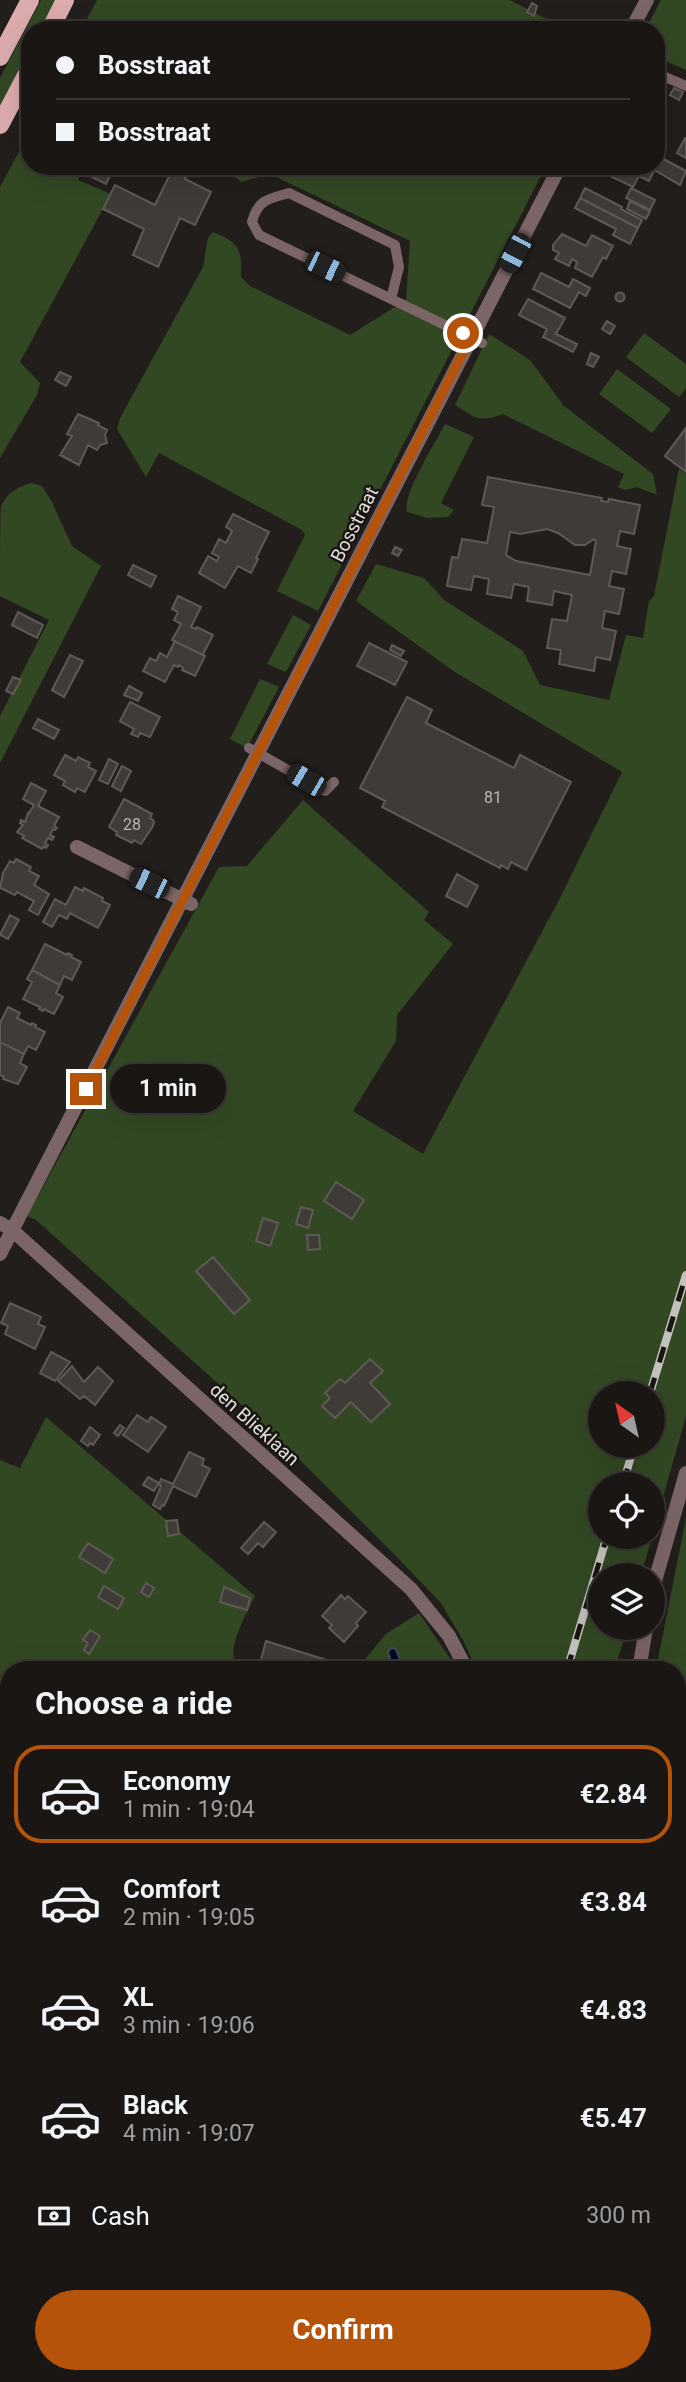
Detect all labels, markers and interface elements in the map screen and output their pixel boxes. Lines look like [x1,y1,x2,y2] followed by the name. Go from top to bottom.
[98,50,211,80] text: Bosstraat
[98,117,211,147] text: Bosstraat
[496,230,535,276] car
[302,248,349,286] car
[447,317,479,349] route start
[326,483,383,566] street label: Bosstraat
[283,760,330,800] car
[484,788,502,807] house number: 81
[123,815,141,834] house number: 28
[126,864,173,902] car
[110,1064,226,1114] callout: 1 min
[70,1073,102,1105] route end
[139,1075,197,1102] text: 1 min
[205,1378,304,1471] street label: den Blieklaan
[588,1381,665,1458] north arrow
[588,1381,665,1640] map controls
[588,1472,665,1549] button: locate
[588,1563,665,1640] button: layers
[35,1684,232,1722] text: Choose a ride
[39,1763,102,1826] icon: car
[123,1766,230,1796] text: Economy
[580,1779,647,1809] text: €2.84
[123,1796,255,1823] text: 1 min · 19:04
[39,1871,102,1934] icon: car
[123,1874,220,1904] text: Comfort
[580,1887,647,1917] text: €3.84
[123,1904,255,1931] text: 2 min · 19:05
[39,1979,102,2042] icon: car
[123,1982,154,2012] text: XL
[580,1995,647,2025] text: €4.83
[123,2012,255,2039] text: 3 min · 19:06
[39,2087,102,2150] icon: car
[123,2090,188,2120] text: Black
[580,2103,647,2133] text: €5.47
[123,2120,255,2147] text: 4 min · 19:07
[35,2197,73,2235] icon: cash
[91,2201,150,2231] text: Cash
[586,2202,651,2229] text: 300 m
[35,2290,651,2370] button: Confirm

